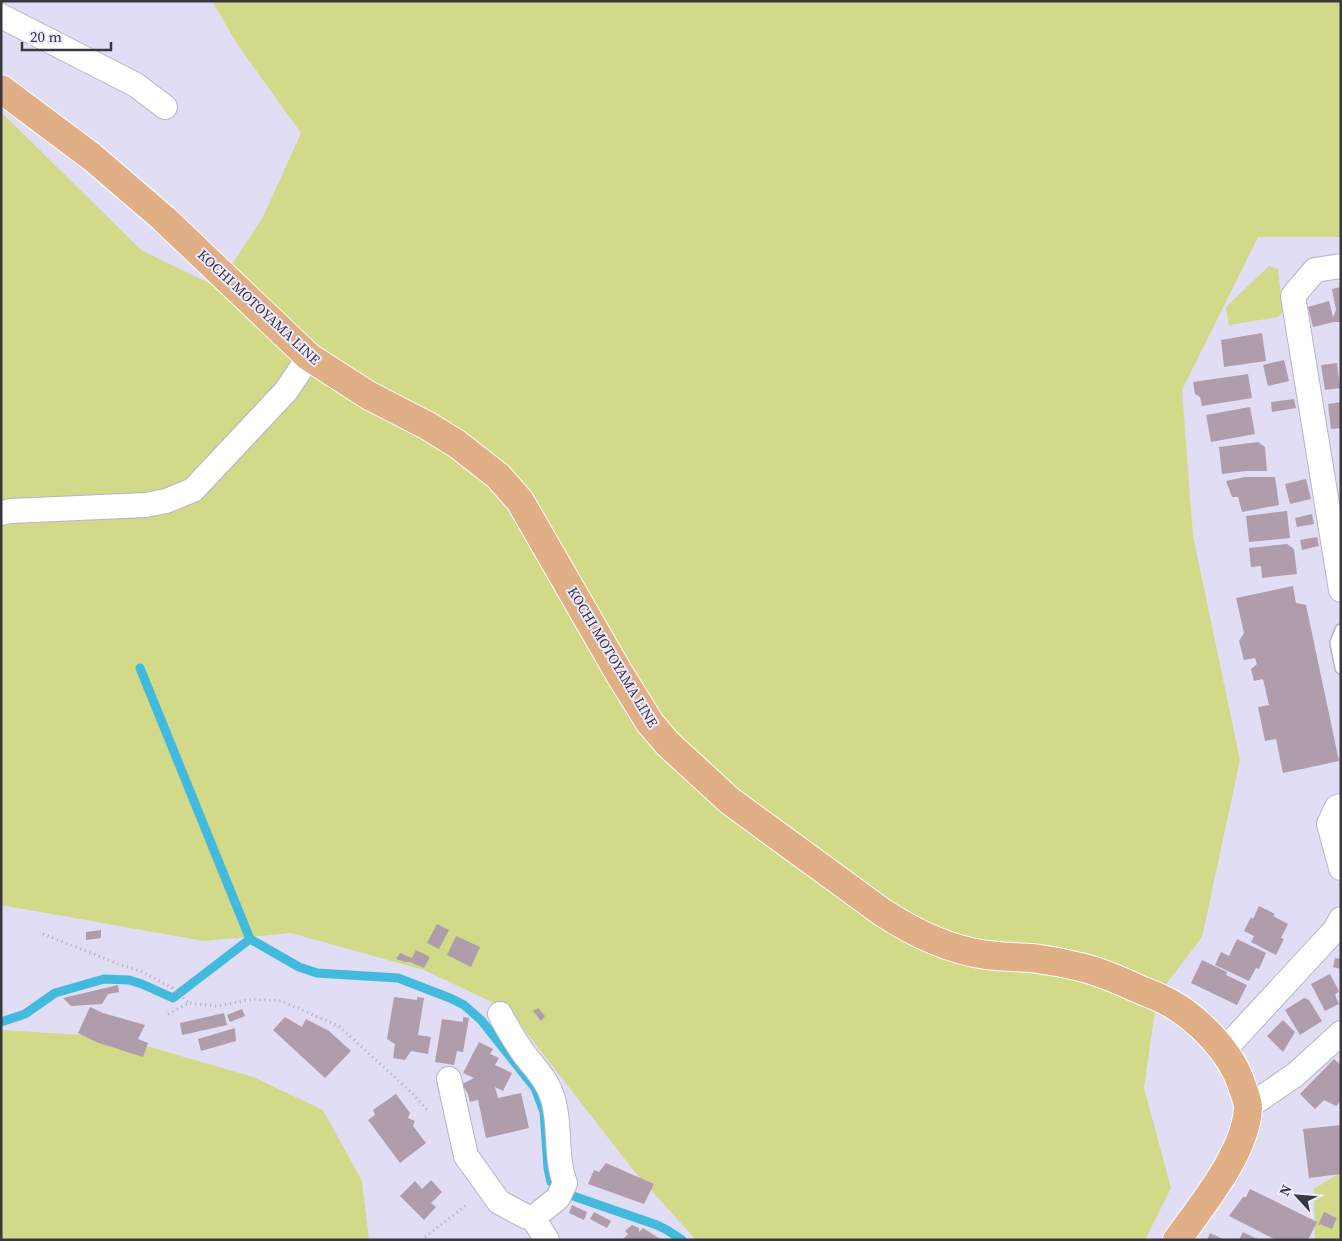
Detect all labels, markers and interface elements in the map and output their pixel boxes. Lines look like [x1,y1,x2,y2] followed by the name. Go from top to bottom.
[22,20,111,52] scale bar
[30,26,62,47] text: 20 m
[193,245,325,369] street label: KOCHI MOTOYAMA LINE
[563,583,663,731] street label: KOCHI MOTOYAMA LINE
[1272,1171,1322,1221] north arrow
[1274,1181,1297,1199] text: N

